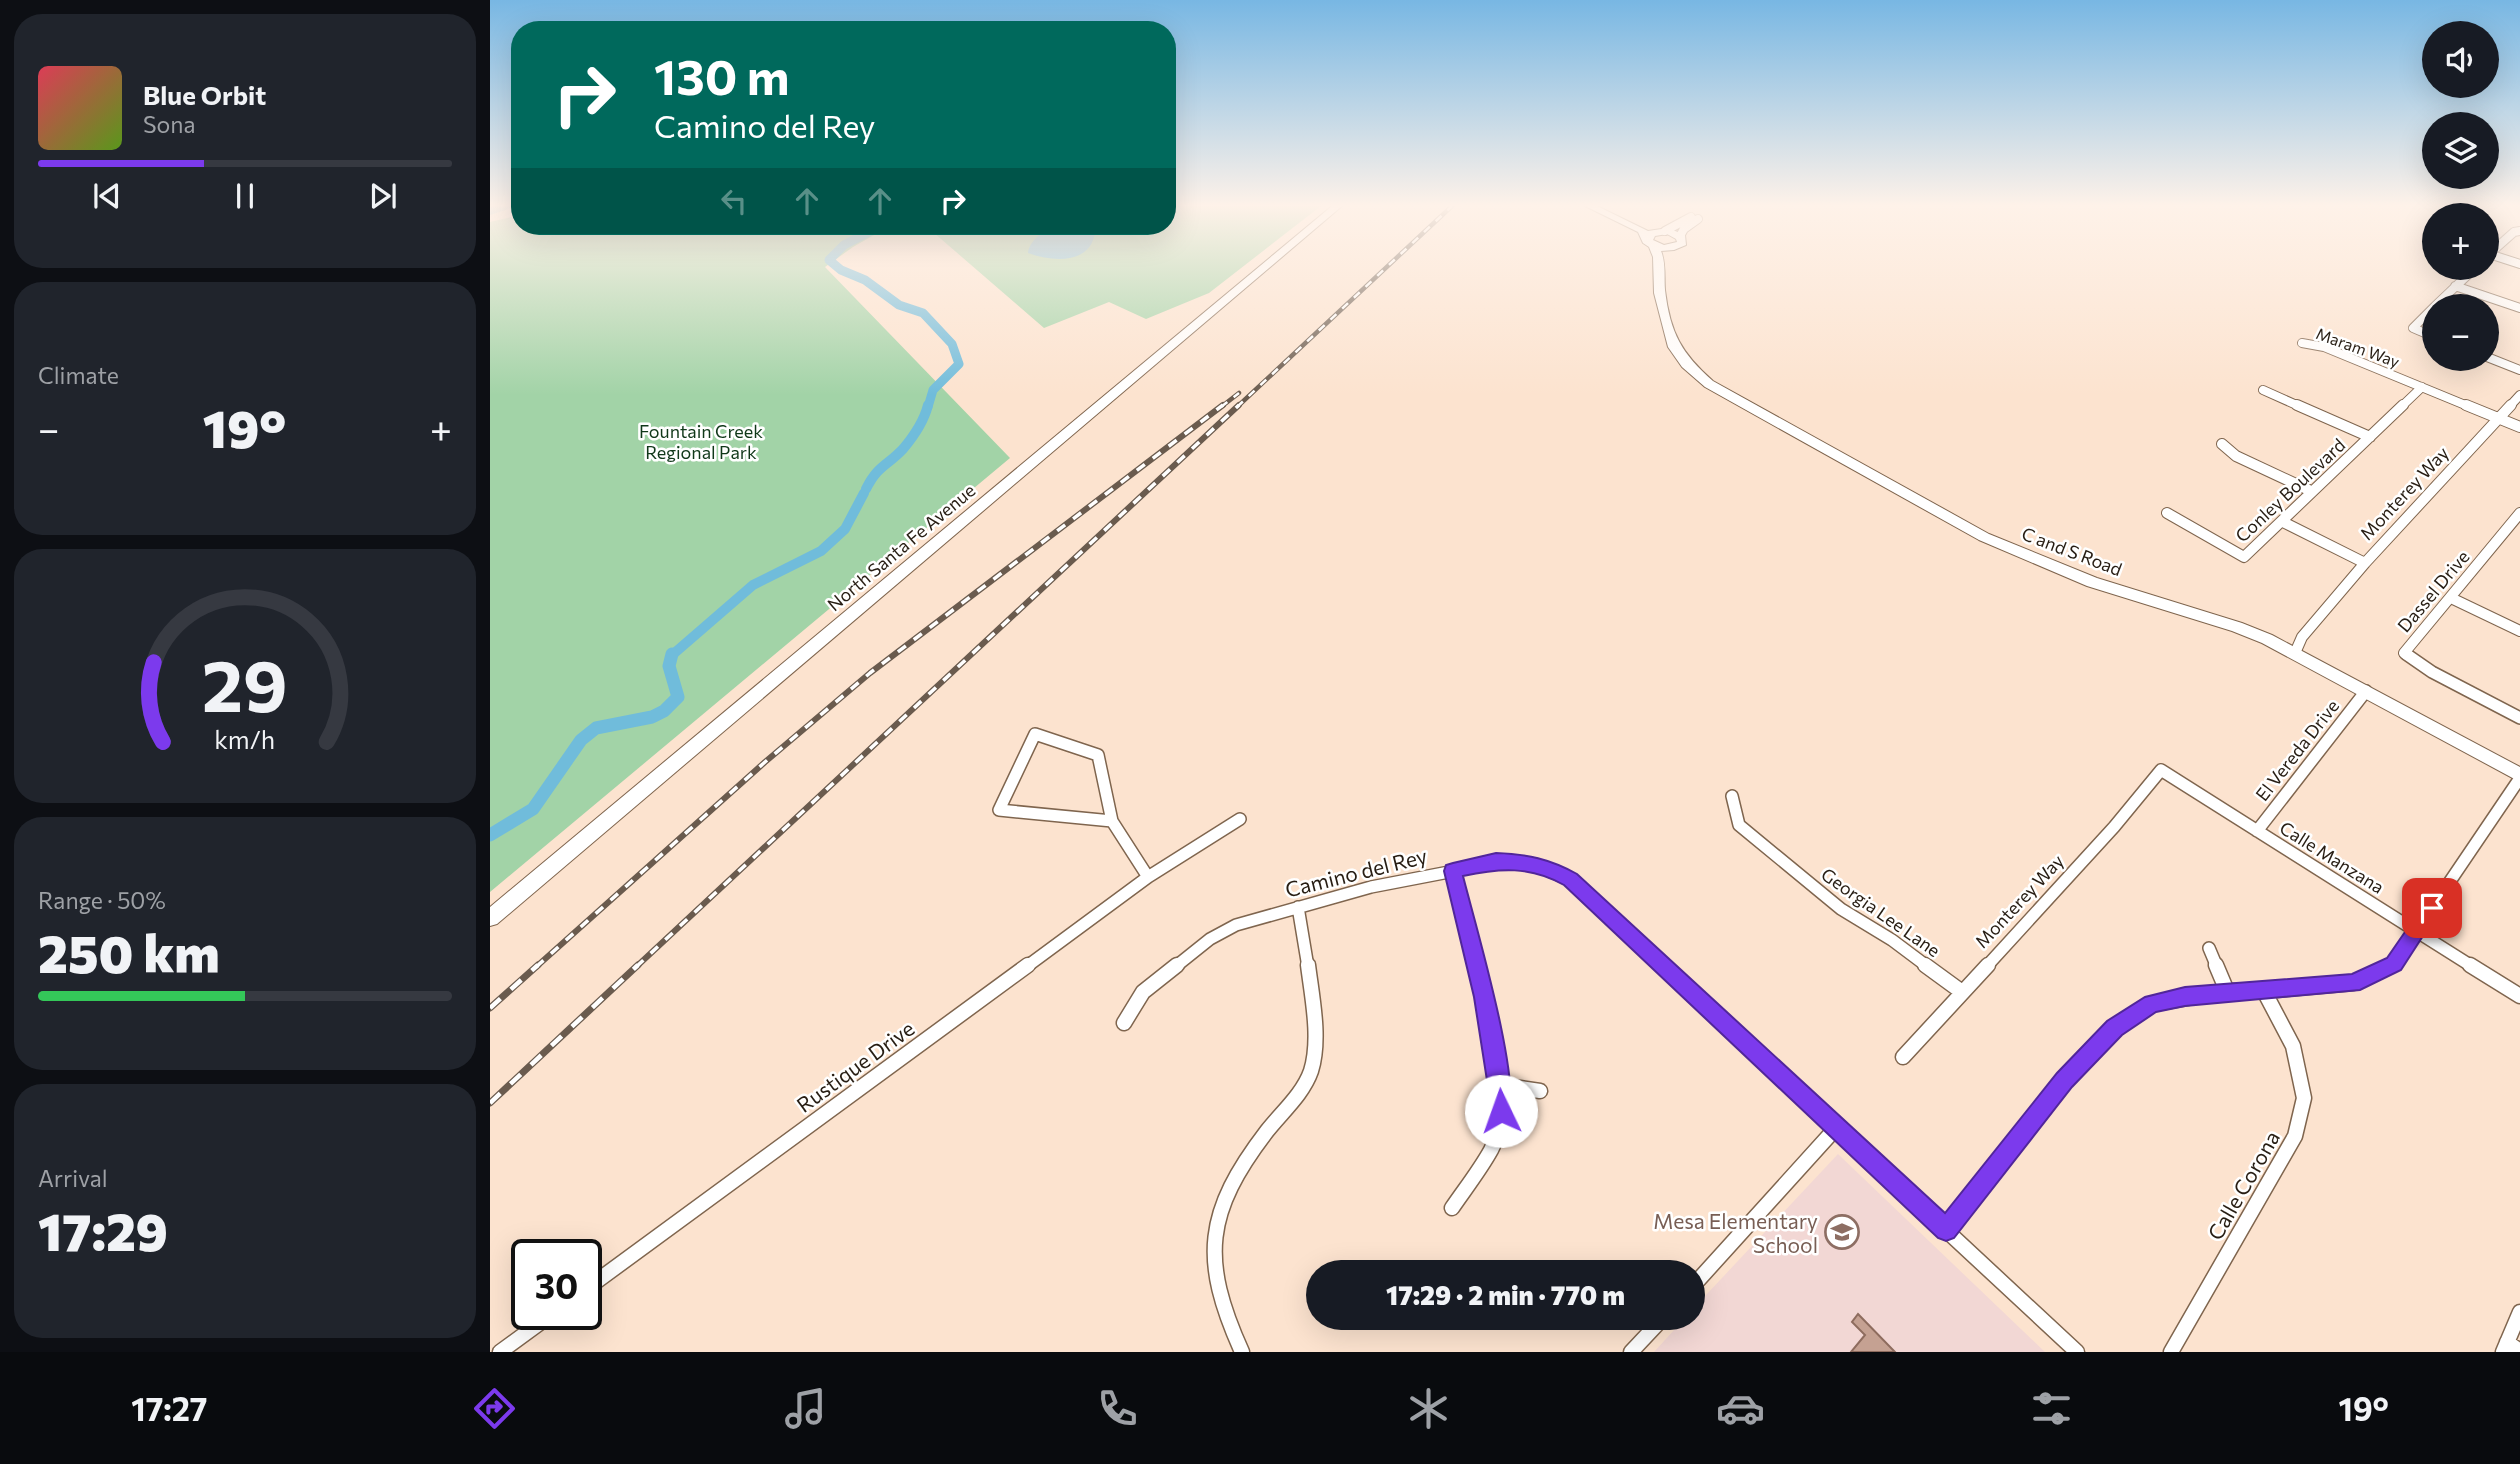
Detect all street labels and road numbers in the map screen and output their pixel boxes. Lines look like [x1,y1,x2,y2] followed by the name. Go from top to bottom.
[2314,323,2402,371] street label: Maram Way
[2231,434,2349,546] street label: Conley Boulevard
[2355,442,2453,544] street label: Monterey Way
[823,479,979,615] street label: North Santa Fe Avenue
[2019,522,2125,580] street label: C and S Road
[2392,546,2474,636] street label: Dassel Drive
[2251,695,2343,805] street label: El Vereda Drive
[2276,816,2388,898] street label: Calle Manzana
[1282,842,1430,902] street label: Camino del Rey
[1970,850,2068,952] street label: Monterey Way
[1817,863,1945,961] street label: Georgia Lee Lane
[791,1015,919,1117] street label: Rustique Drive
[2202,1126,2284,1244] street label: Calle Corona

